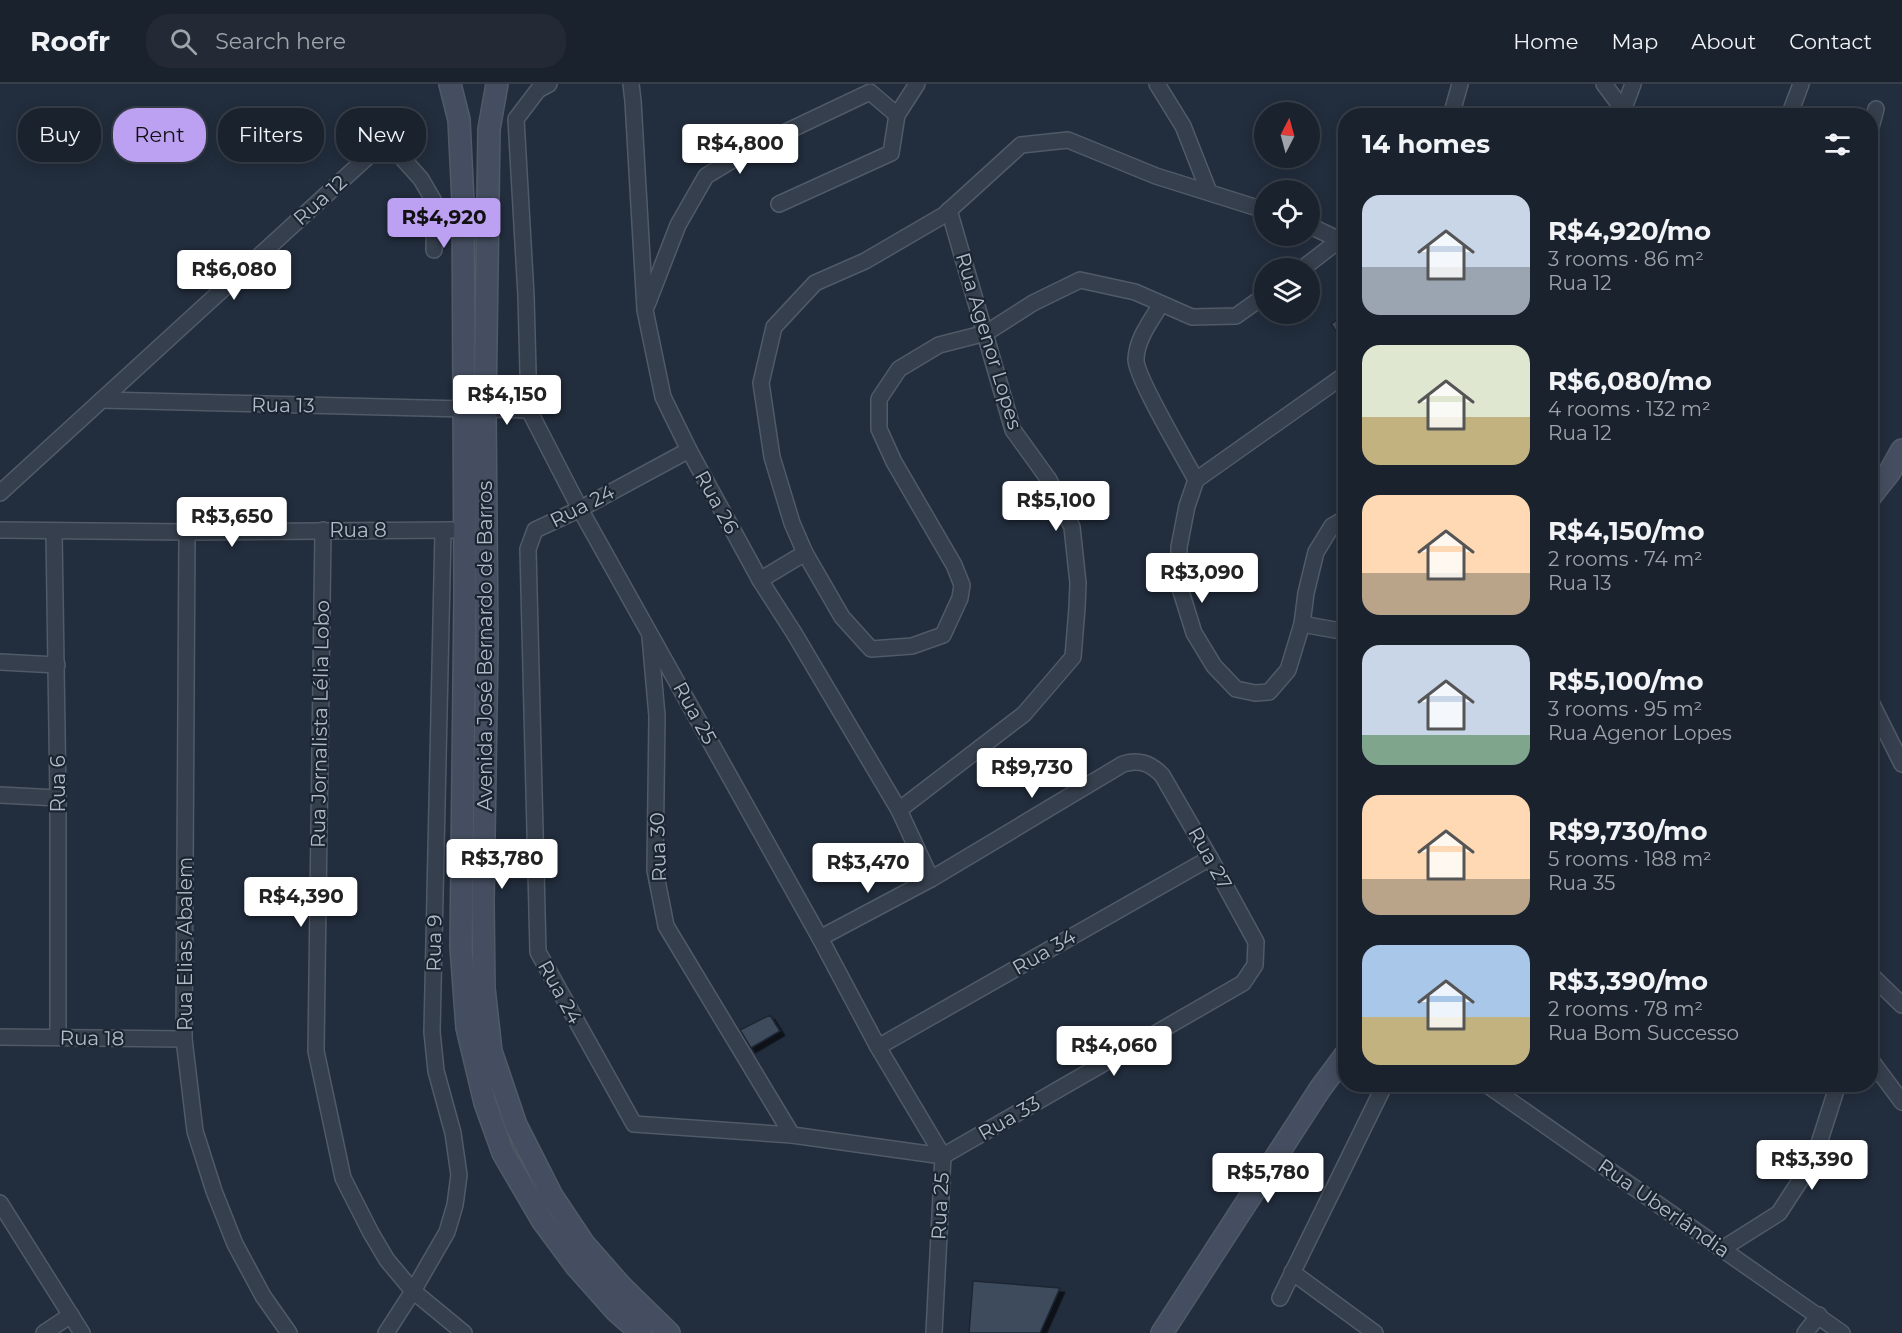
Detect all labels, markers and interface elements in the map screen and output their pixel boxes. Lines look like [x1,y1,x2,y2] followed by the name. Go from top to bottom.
[146,14,566,68] search box
[30,24,110,58] text: Roofr
[167,25,200,58] icon: search
[215,28,346,55] text: Search here
[1513,29,1578,54] text: Home
[1611,29,1658,54] text: Map
[1691,29,1756,54] text: About
[1789,29,1872,54] text: Contact
[1254,102,1320,168] north arrow
[1254,102,1320,324] map controls
[18,108,101,162] chip: Buy
[113,108,206,162] chip: Rent
[218,108,324,162] chip: Filters
[336,108,426,162] chip: New
[685,124,795,175] pin: R$4,800
[1362,128,1490,160] text: 14 homes
[1821,128,1854,161] icon: filters
[696,131,784,155] text: R$4,800
[288,170,352,230] street label: Rua 12
[1254,180,1320,246] button: locate
[389,198,499,249] pin: R$4,920
[401,205,487,229] text: R$4,920
[1548,215,1711,247] text: R$4,920/mo
[1410,219,1482,291] icon: home
[1548,247,1704,271] text: 3 rooms · 86 m²
[179,250,289,301] pin: R$6,080
[951,250,1027,433] street label: Rua Agenor Lopes
[191,257,277,281] text: R$6,080
[1254,258,1320,324] button: layers
[1548,271,1612,295] text: Rua 12
[1548,365,1712,397] text: R$6,080/mo
[1410,369,1482,441] icon: home
[452,375,562,426] pin: R$4,150
[467,382,547,406] text: R$4,150
[251,392,315,418] street label: Rua 13
[1548,397,1711,421] text: 4 rooms · 132 m²
[1548,421,1612,445] text: Rua 12
[690,466,744,538] street label: Rua 26
[473,480,497,811] street label: Avenida José Bernardo de Barros
[546,480,618,532] street label: Rua 24
[1001,481,1111,532] pin: R$5,100
[1016,488,1096,512] text: R$5,100
[177,497,287,548] pin: R$3,650
[191,504,273,528] text: R$3,650
[1548,515,1705,547] text: R$4,150/mo
[329,518,387,542] street label: Rua 8
[1410,519,1482,591] icon: home
[1548,547,1703,571] text: 2 rooms · 74 m²
[1147,553,1257,604] pin: R$3,090
[1160,560,1244,584] text: R$3,090
[1548,571,1611,595] text: Rua 13
[306,600,334,848] street label: Rua Jornalista Lélia Lobo
[1548,665,1703,697] text: R$5,100/mo
[1410,669,1482,741] icon: home
[668,678,722,748] street label: Rua 25
[1548,697,1702,721] text: 3 rooms · 95 m²
[1548,721,1732,745] text: Rua Agenor Lopes
[977,748,1087,799] pin: R$9,730
[46,755,70,813] street label: Rua 6
[991,755,1073,779] text: R$9,730
[645,812,671,882] street label: Rua 30
[1548,815,1707,847] text: R$9,730/mo
[1410,819,1482,891] icon: home
[1183,822,1237,894] street label: Rua 27
[447,839,557,890] pin: R$3,780
[813,843,923,894] pin: R$3,470
[461,846,543,870] text: R$3,780
[1548,847,1712,871] text: 5 rooms · 188 m²
[827,850,910,874] text: R$3,470
[173,857,197,1031] street label: Rua Elias Abalem
[1548,871,1615,895] text: Rua 35
[246,877,356,928] pin: R$4,390
[258,884,344,908] text: R$4,390
[422,914,446,972] street label: Rua 9
[1008,924,1080,980] street label: Rua 34
[533,956,587,1028] street label: Rua 24
[1548,965,1708,997] text: R$3,390/mo
[1410,969,1482,1041] icon: home
[1548,997,1703,1021] text: 2 rooms · 78 m²
[1548,1021,1739,1045] text: Rua Bom Successo
[59,1025,125,1051] street label: Rua 18
[1059,1026,1169,1077] pin: R$4,060
[1071,1033,1157,1057] text: R$4,060
[974,1091,1044,1145] street label: Rua 33
[1757,1140,1867,1191] pin: R$3,390
[1771,1147,1853,1171] text: R$3,390
[1213,1153,1323,1204] pin: R$5,780
[1593,1154,1735,1262] street label: Rua Uberlândia
[1226,1160,1310,1184] text: R$5,780
[926,1172,954,1240] street label: Rua 25

